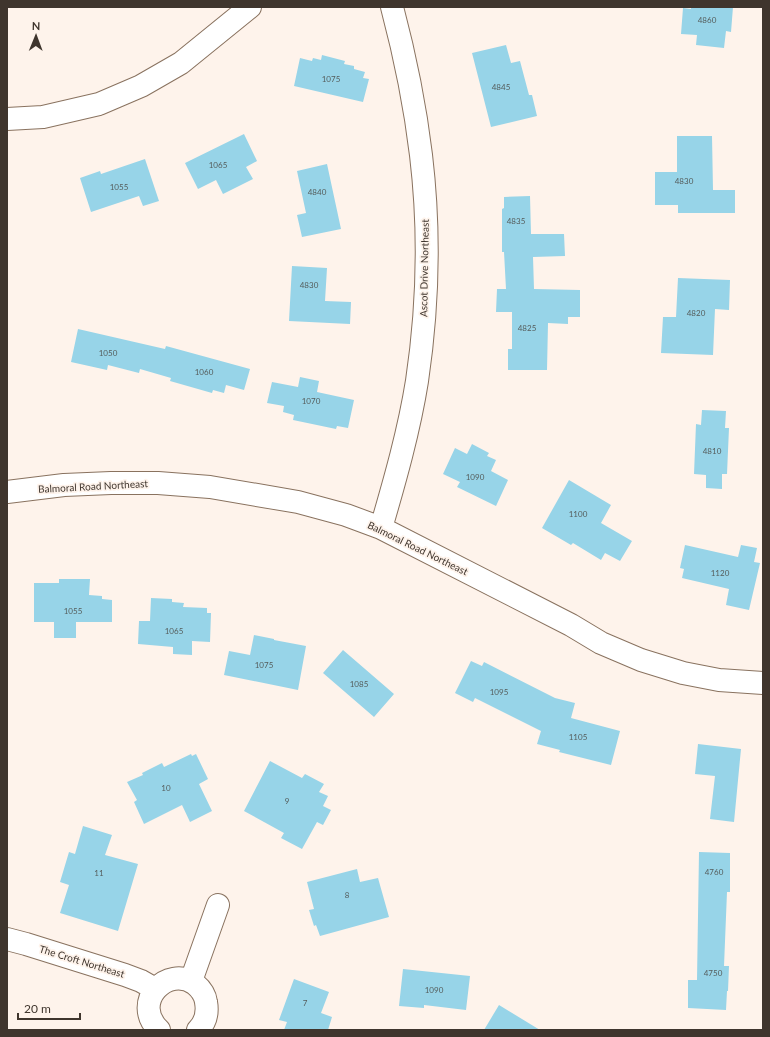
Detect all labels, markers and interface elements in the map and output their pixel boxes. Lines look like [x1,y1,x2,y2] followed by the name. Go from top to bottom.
[698,15,717,25] house number: 4860
[16,16,56,56] north arrow
[32,19,41,32] text: N
[322,74,341,84] house number: 1075
[492,82,511,92] house number: 4845
[209,160,228,170] house number: 1065
[675,176,694,186] house number: 4830
[110,182,129,192] house number: 1055
[308,187,327,197] house number: 4840
[507,216,526,226] house number: 4835
[417,218,431,317] street label: Ascot Drive Northeast
[300,280,319,290] house number: 4830
[687,308,706,318] house number: 4820
[518,323,537,333] house number: 4825
[99,348,118,358] house number: 1050
[195,367,214,377] house number: 1060
[302,396,321,406] house number: 1070
[703,446,722,456] house number: 4810
[466,472,485,482] house number: 1090
[38,477,149,495] street label: Balmoral Road Northeast
[569,509,588,519] house number: 1100
[366,519,470,578] street label: Balmoral Road Northeast
[711,568,730,578] house number: 1120
[64,606,83,616] house number: 1055
[165,626,184,636] house number: 1065
[255,660,274,670] house number: 1075
[350,679,369,689] house number: 1085
[490,687,509,697] house number: 1095
[569,732,588,742] house number: 1105
[161,783,171,793] house number: 10
[285,796,290,806] house number: 9
[705,867,724,877] house number: 4760
[94,868,104,878] house number: 11
[345,890,350,900] house number: 8
[38,942,126,980] street label: The Croft Northeast
[704,968,723,978] house number: 4750
[425,985,444,995] house number: 1090
[18,995,80,1021] scale bar
[303,998,308,1008] house number: 7
[24,1001,51,1016] text: 20 m

